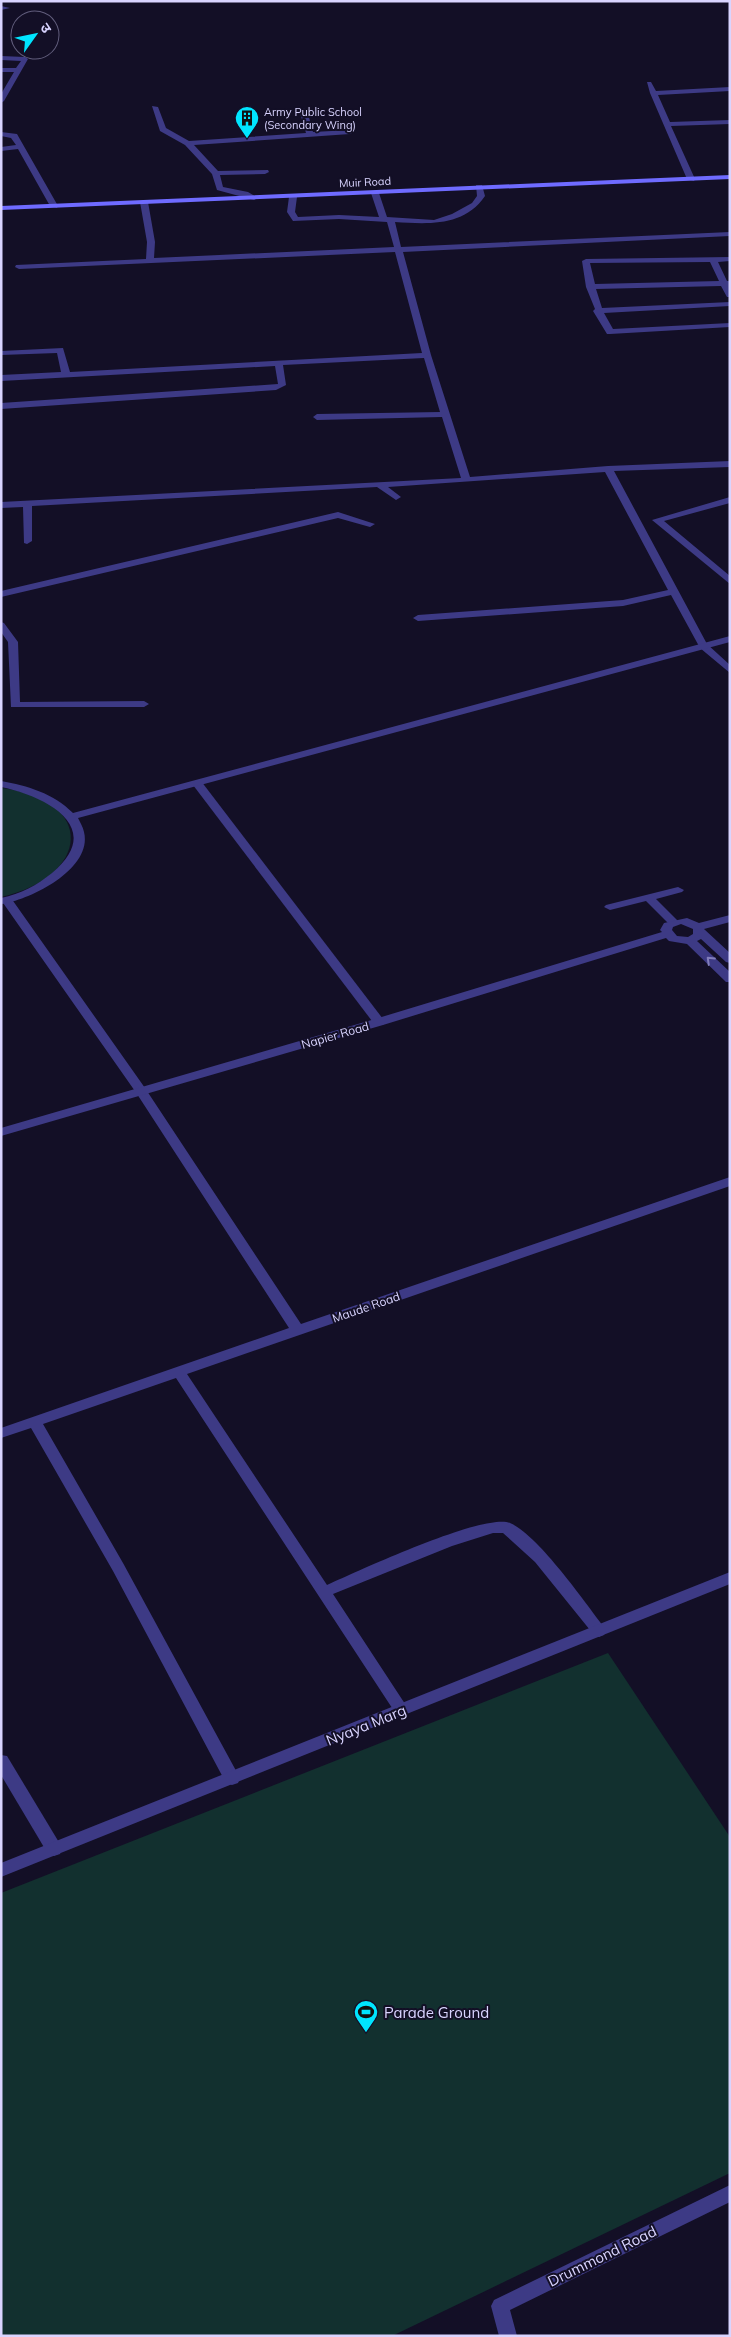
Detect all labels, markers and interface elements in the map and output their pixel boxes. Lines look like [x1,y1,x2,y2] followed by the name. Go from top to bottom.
[10,10,60,60] north arrow
[36,20,56,37] text: उ
[234,105,260,139] building icon: Army Public School (Secondary Wing)
[264,105,362,132] place label: Army Public School (Secondary Wing)
[339,174,391,190] street label: Muir Road
[707,957,716,966] one-way arrow
[299,1018,371,1052] street label: Napier Road
[330,1288,402,1326] street label: Maude Road
[323,1700,409,1750] street label: Nyaya Marg
[353,1999,379,2033] sports icon: Parade Ground
[384,2003,489,2022] place label: Parade Ground
[544,2221,660,2291] street label: Drummond Road

